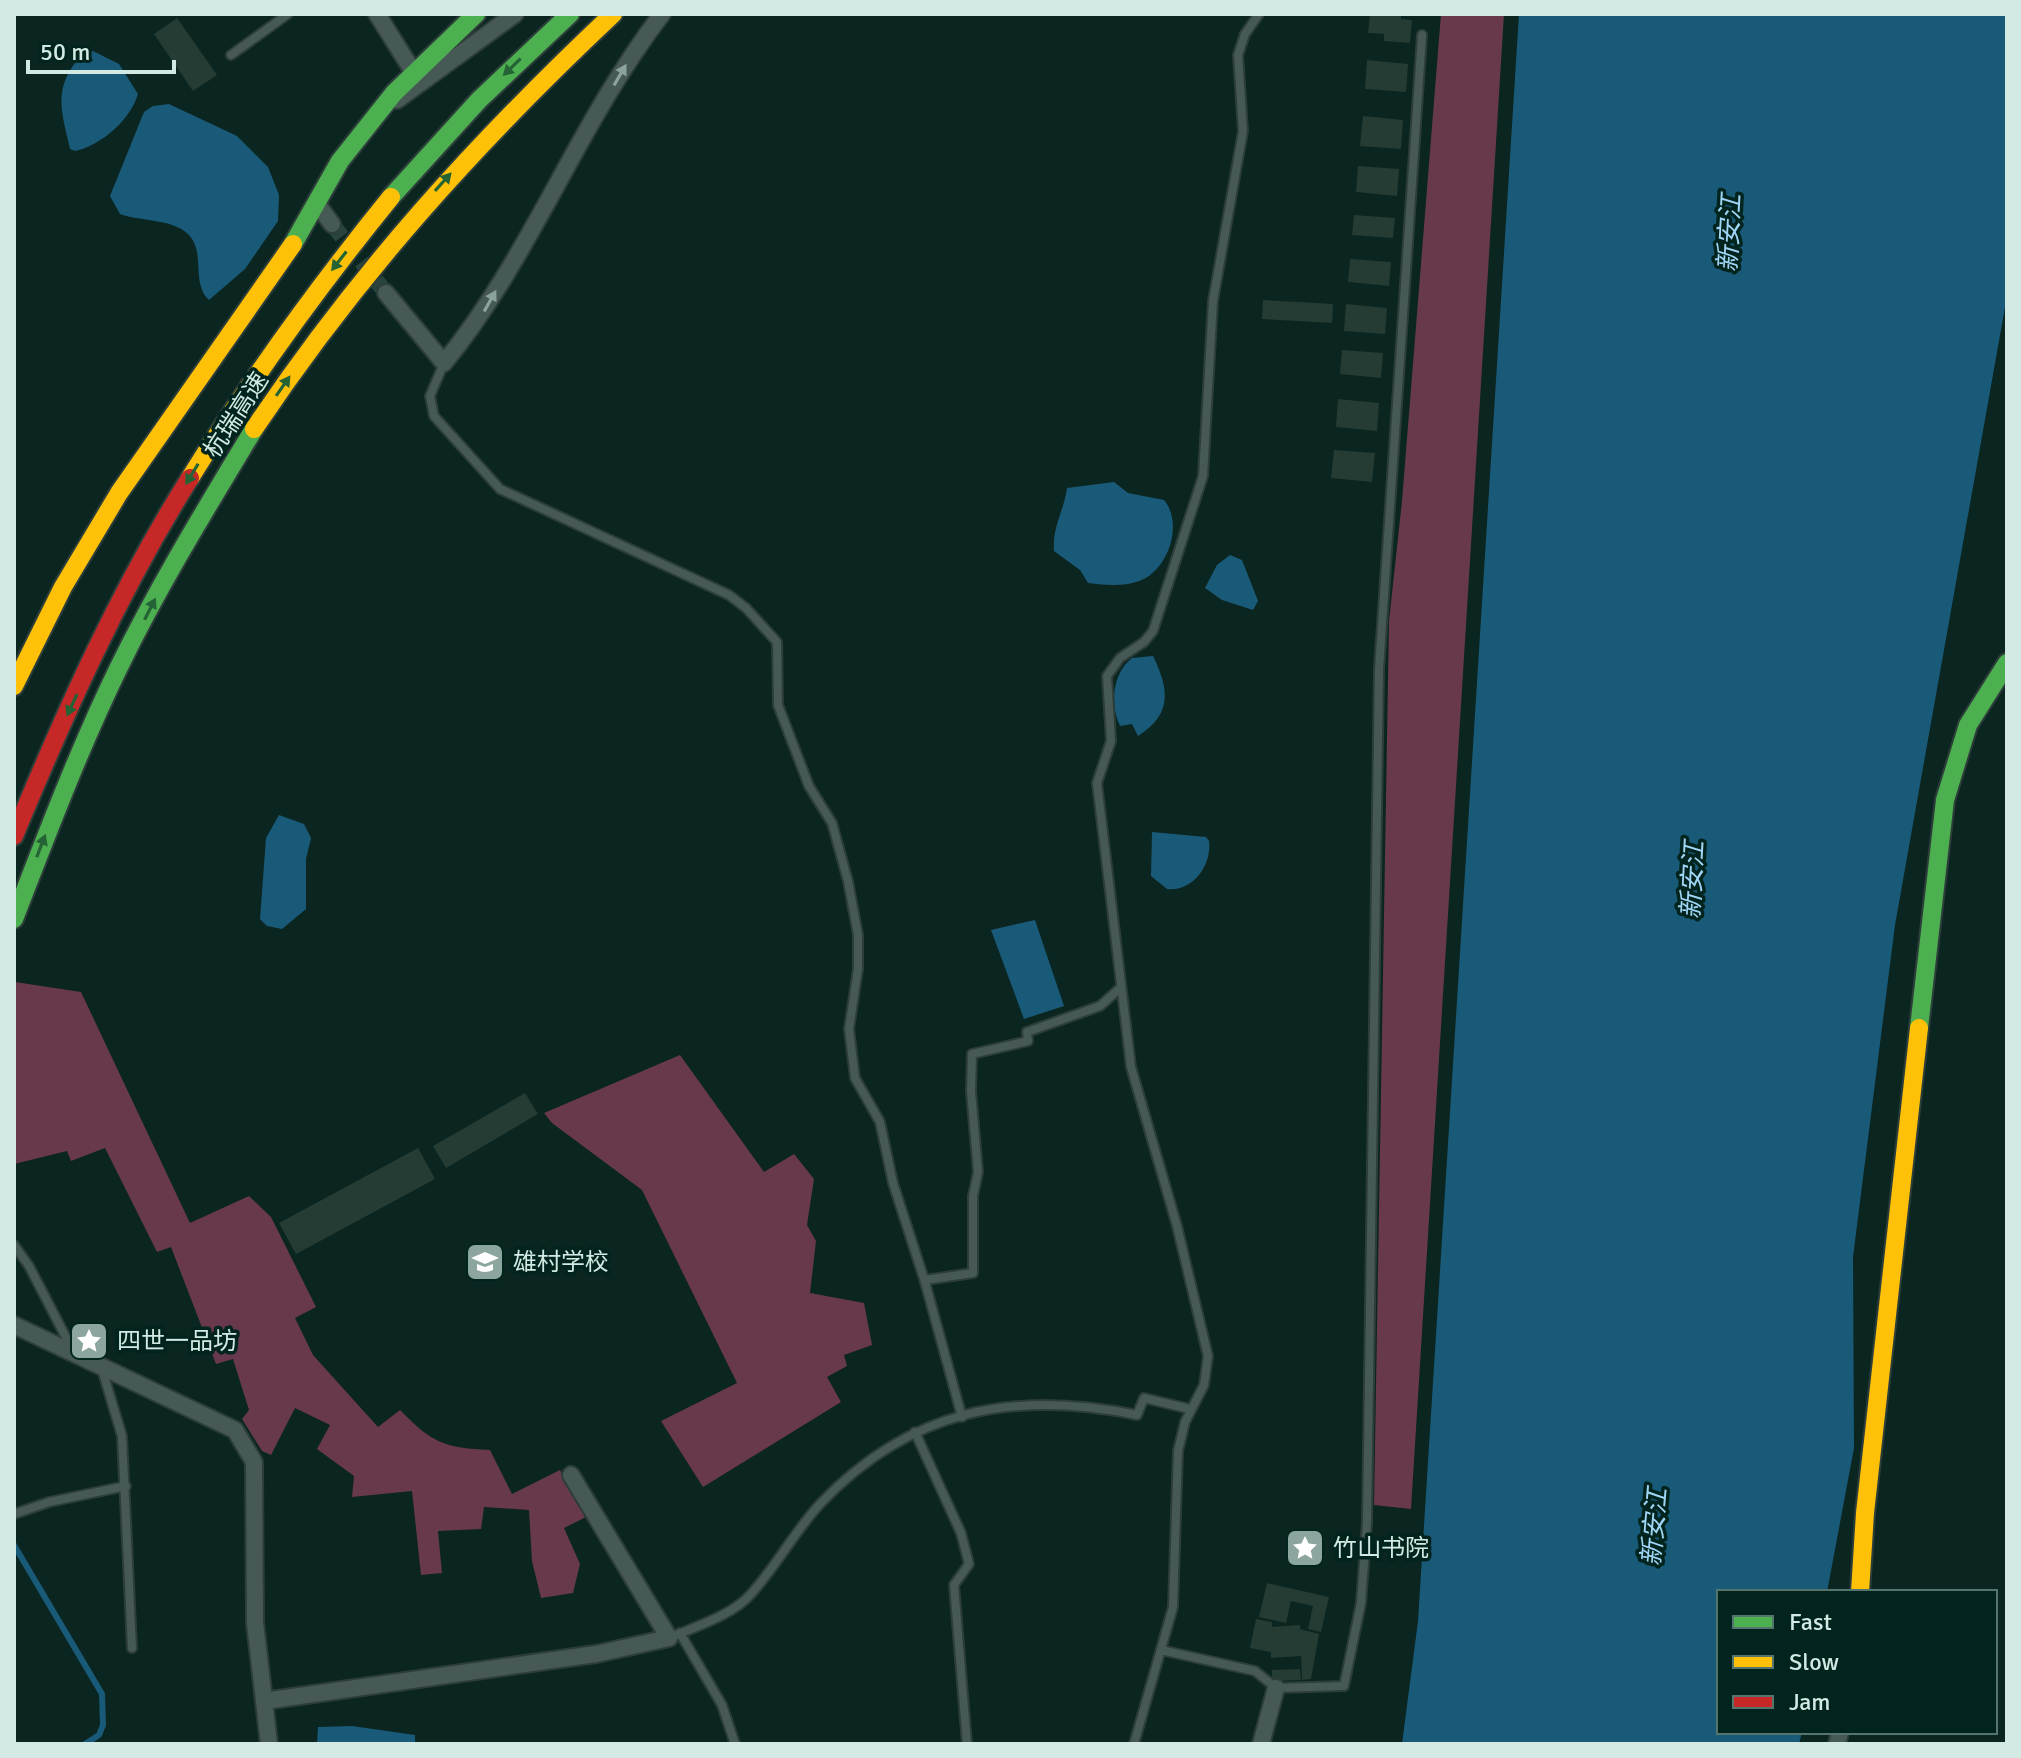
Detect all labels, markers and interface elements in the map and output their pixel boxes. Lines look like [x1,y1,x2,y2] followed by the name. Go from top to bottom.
[28,24,174,74] scale bar
[40,37,90,67] text: 50 m
[503,57,522,76] one-way arrow
[613,64,627,87] one-way arrow
[433,172,451,191] one-way arrow
[1712,190,1748,273] water label: 新安江
[332,251,348,271] one-way arrow
[483,290,497,312] one-way arrow
[197,367,275,463] street label: 杭瑞高速
[275,376,290,397] one-way arrow
[185,463,199,486] one-way arrow
[143,598,156,621] one-way arrow
[65,693,79,717] one-way arrow
[35,834,48,858] one-way arrow
[1675,837,1711,920] water label: 新安江
[464,1241,506,1283] school or university icon: 雄村学校
[513,1247,609,1277] place label: 雄村学校
[68,1320,110,1362] place icon: 四世一品坊
[117,1326,237,1356] place label: 四世一品坊
[1636,1484,1675,1567] water label: 新安江
[1284,1527,1326,1569] place icon: 竹山书院
[1333,1533,1429,1563] place label: 竹山书院
[1717,1590,1997,1734] legend
[1789,1607,1832,1637] text: Fast
[1789,1647,1839,1677] text: Slow
[1789,1687,1830,1717] text: Jam

